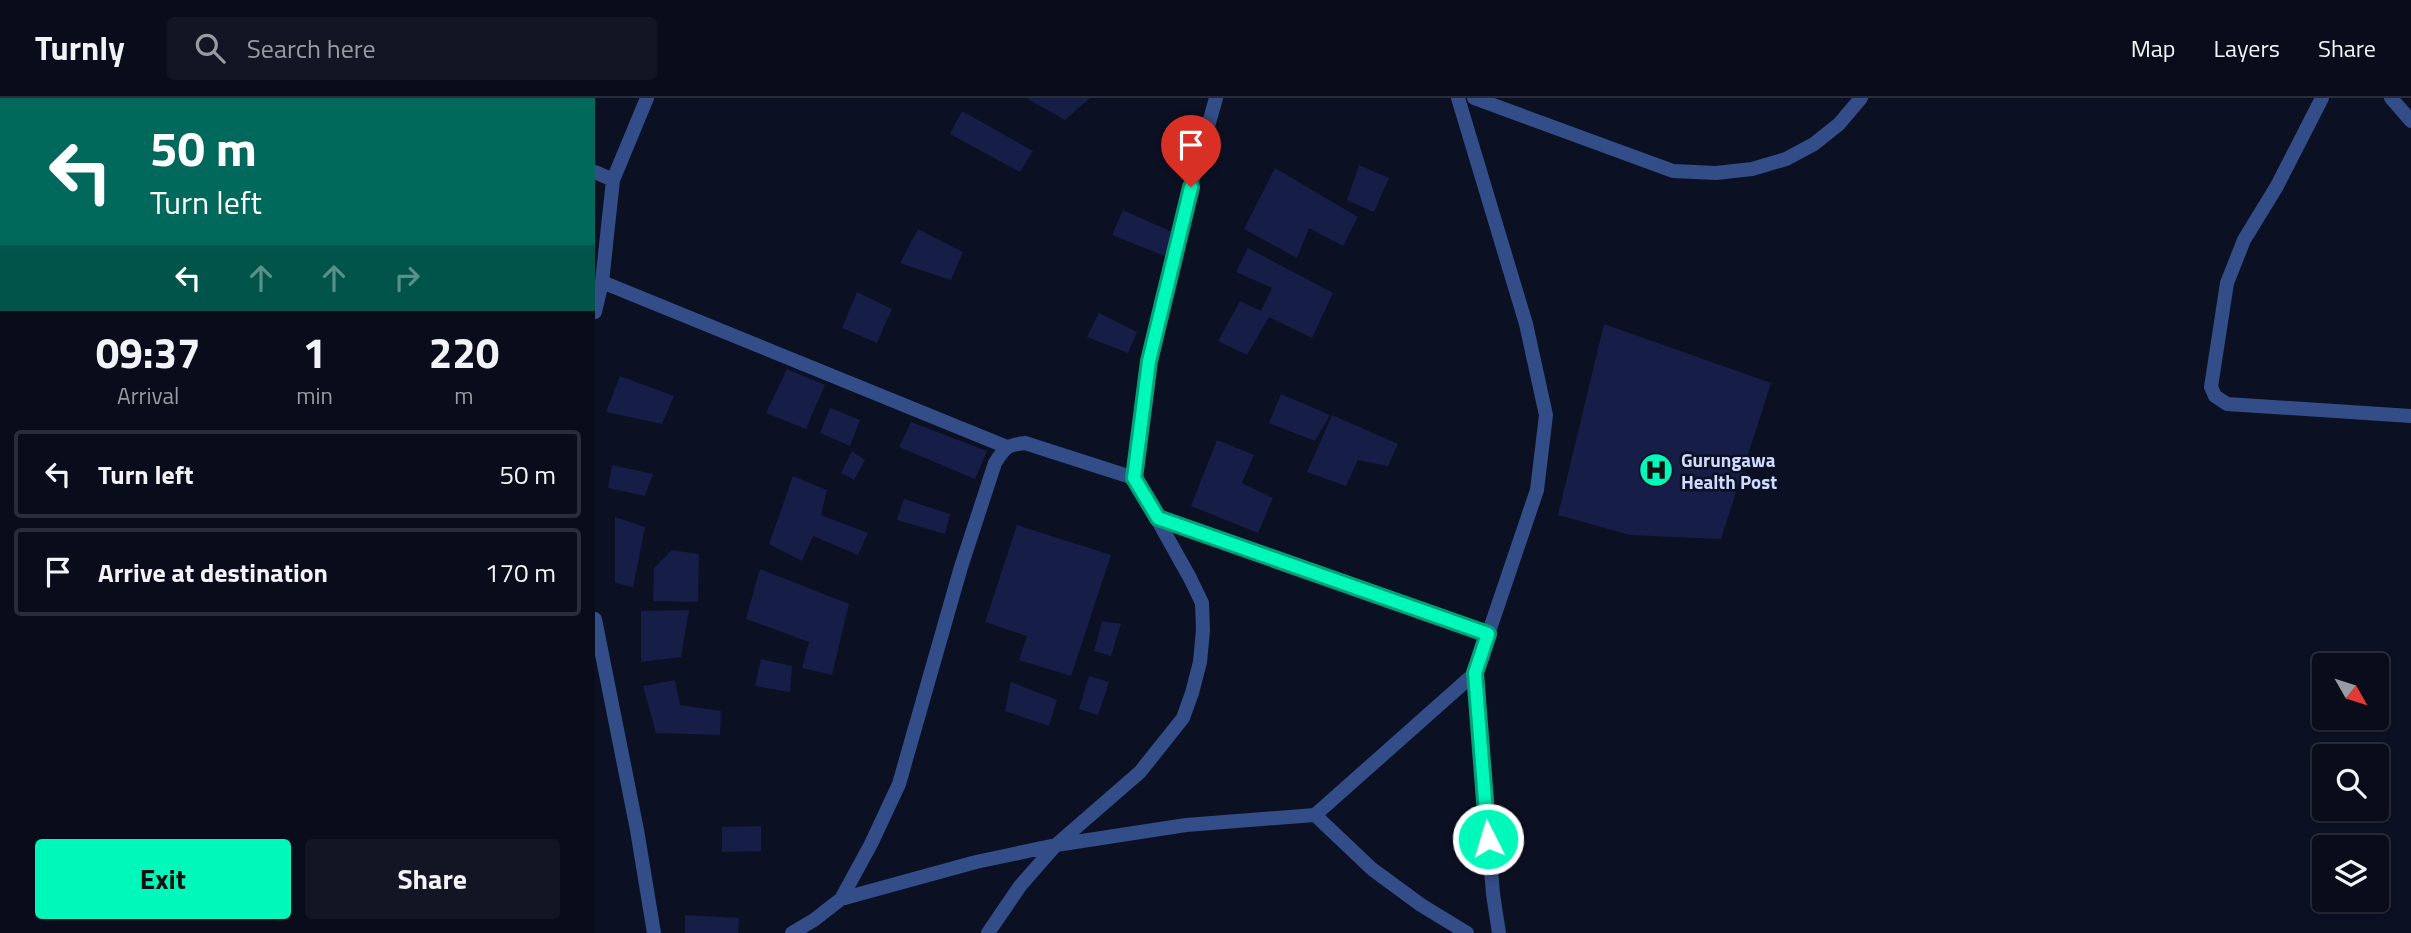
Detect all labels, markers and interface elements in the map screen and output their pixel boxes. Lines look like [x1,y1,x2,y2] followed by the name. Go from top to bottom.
[167,17,657,80] search box
[35,23,125,73] text: Turnly
[191,29,229,67] icon: search
[247,29,376,68] text: Search here
[2131,30,2176,66] text: Map
[2214,30,2280,66] text: Layers
[2318,30,2376,66] text: Share
[150,110,257,185] text: 50 m
[1161,115,1221,187] pin
[35,126,126,217] icon: left
[1172,126,1210,164] icon: arrive
[150,178,262,226] text: Turn left
[169,259,207,297] icon: left
[242,259,280,297] icon: ahead
[315,259,353,297] icon: ahead
[388,259,426,297] icon: right
[96,320,201,384] text: 09:37
[303,320,326,384] text: 1
[429,320,499,384] text: 220
[117,378,179,413] text: Arrival
[296,378,333,413] text: min
[454,378,474,413] text: m
[1681,445,1777,496] place label: Gurungawa Health Post
[1637,451,1675,489] hospital icon: Gurungawa Health Post
[39,455,77,493] icon: left
[98,455,193,494] text: Turn left
[499,455,556,494] text: 50 m
[39,553,77,591] icon: arrive
[98,553,328,592] text: Arrive at destination
[485,553,556,592] text: 170 m
[2312,653,2389,730] north arrow
[2312,653,2389,912] map controls
[2312,744,2389,821] button: search
[1451,802,1525,876] position arrow
[2312,835,2389,912] button: layers
[35,839,291,919] button: Exit
[305,839,560,919] button: Share

